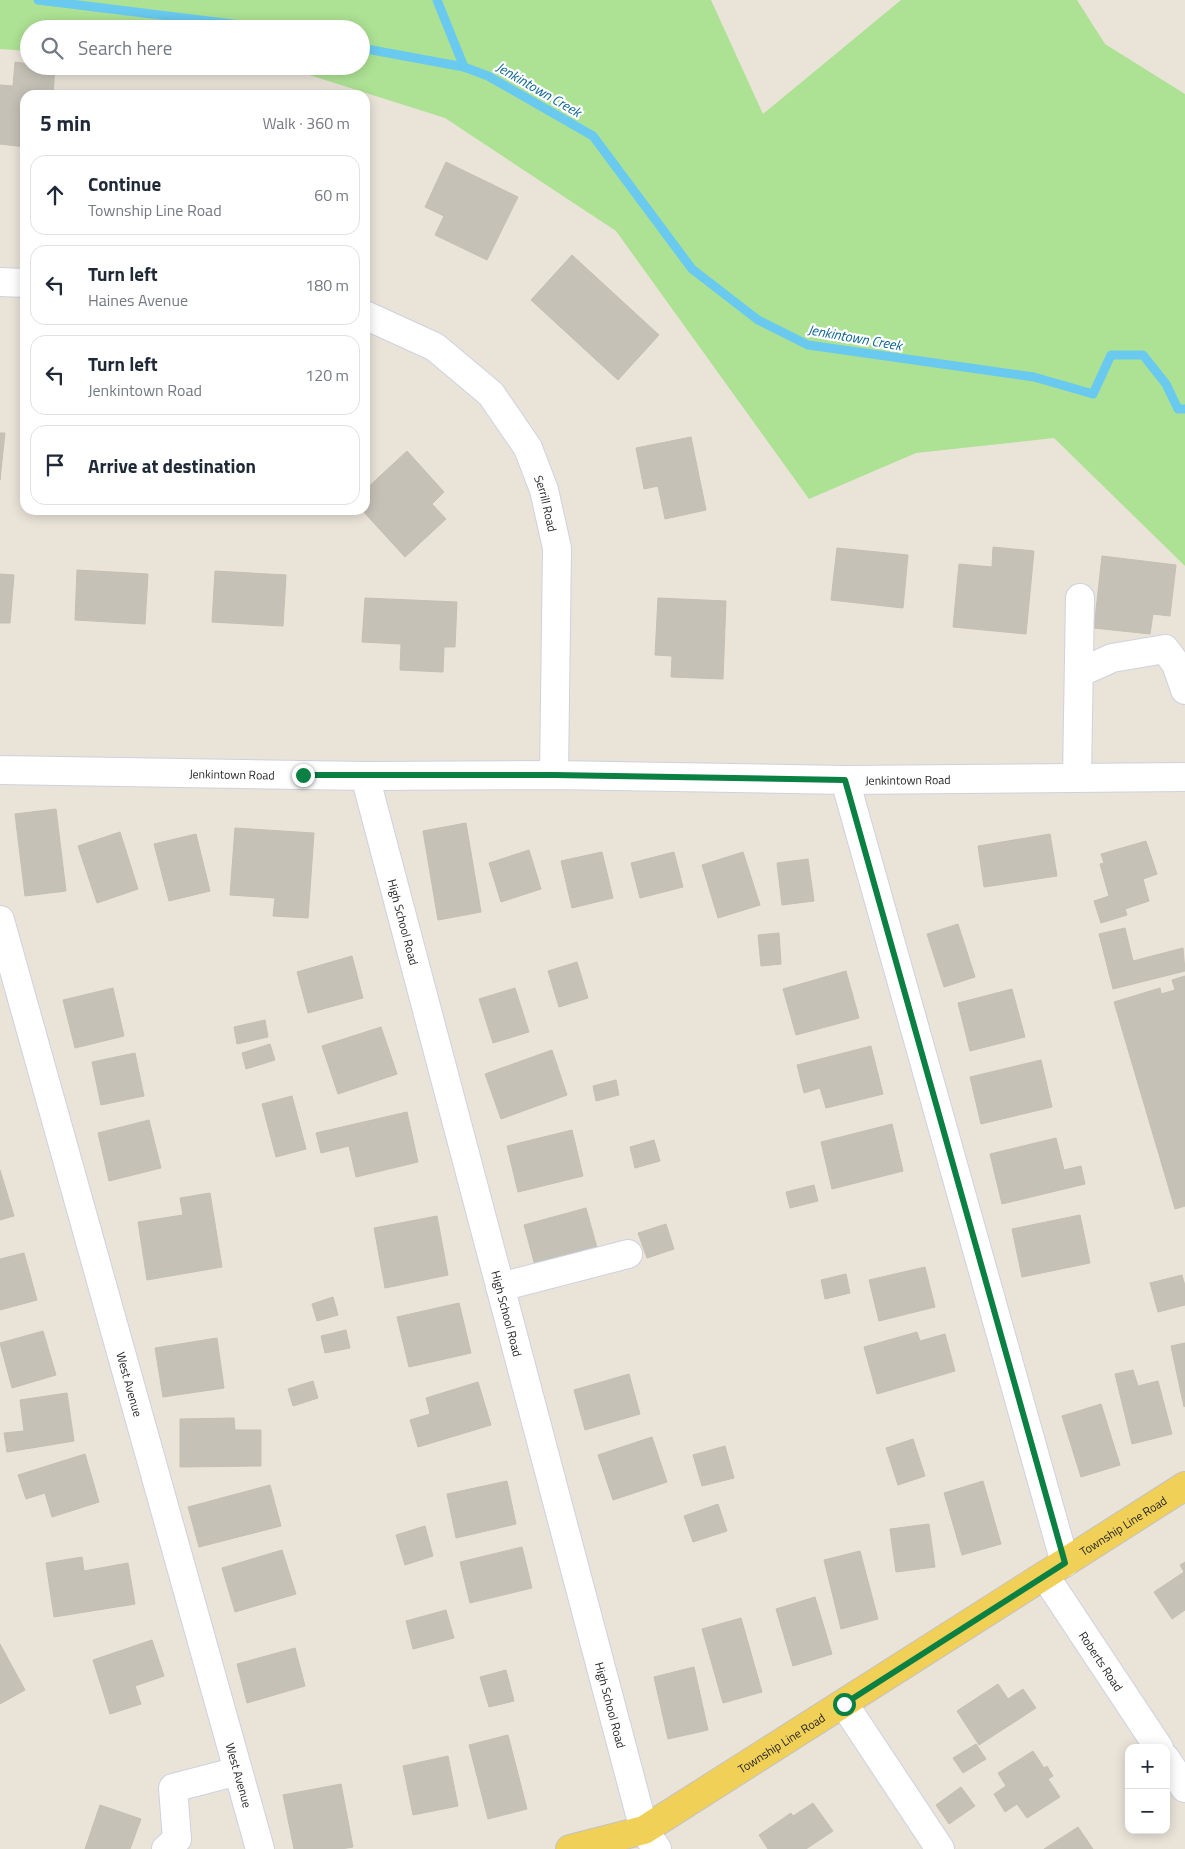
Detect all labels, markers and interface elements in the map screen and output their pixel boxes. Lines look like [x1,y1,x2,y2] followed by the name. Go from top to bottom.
[20,20,370,75] search box
[78,33,172,62] text: Search here
[38,34,66,62] icon: search
[493,56,587,123] water label: Jenkintown Creek
[40,107,91,139] text: 5 min
[262,111,350,135] text: Walk · 360 m
[88,169,161,198] text: Continue
[41,181,69,209] icon: ahead
[314,183,349,207] text: 60 m
[88,198,222,222] text: Township Line Road
[88,259,158,288] text: Turn left
[41,271,69,299] icon: left
[305,273,349,297] text: 180 m
[88,288,188,312] text: Haines Avenue
[806,318,905,356] water label: Jenkintown Creek
[88,349,158,378] text: Turn left
[41,361,69,389] icon: left
[305,363,349,387] text: 120 m
[88,378,202,402] text: Jenkintown Road
[41,451,69,479] icon: arrive
[88,451,256,480] text: Arrive at destination
[530,472,563,533] street label: Serrill Road
[189,764,275,784] street label: Jenkintown Road
[292,764,315,787] route end
[865,770,951,789] street label: Jenkintown Road
[383,877,424,967] street label: High School Road
[487,1268,528,1359] street label: High School Road
[112,1350,148,1419] street label: West Avenue
[1076,1491,1170,1560] street label: Township Line Road
[1074,1627,1128,1695] street label: Roberts Road
[590,1660,631,1750] street label: High School Road
[833,1693,856,1716] route start
[734,1708,829,1778] street label: Township Line Road
[221,1741,257,1810] street label: West Avenue
[1125,1744,1170,1834] map controls
[1125,1744,1170,1789] button: +
[1125,1789,1170,1834] button: −

